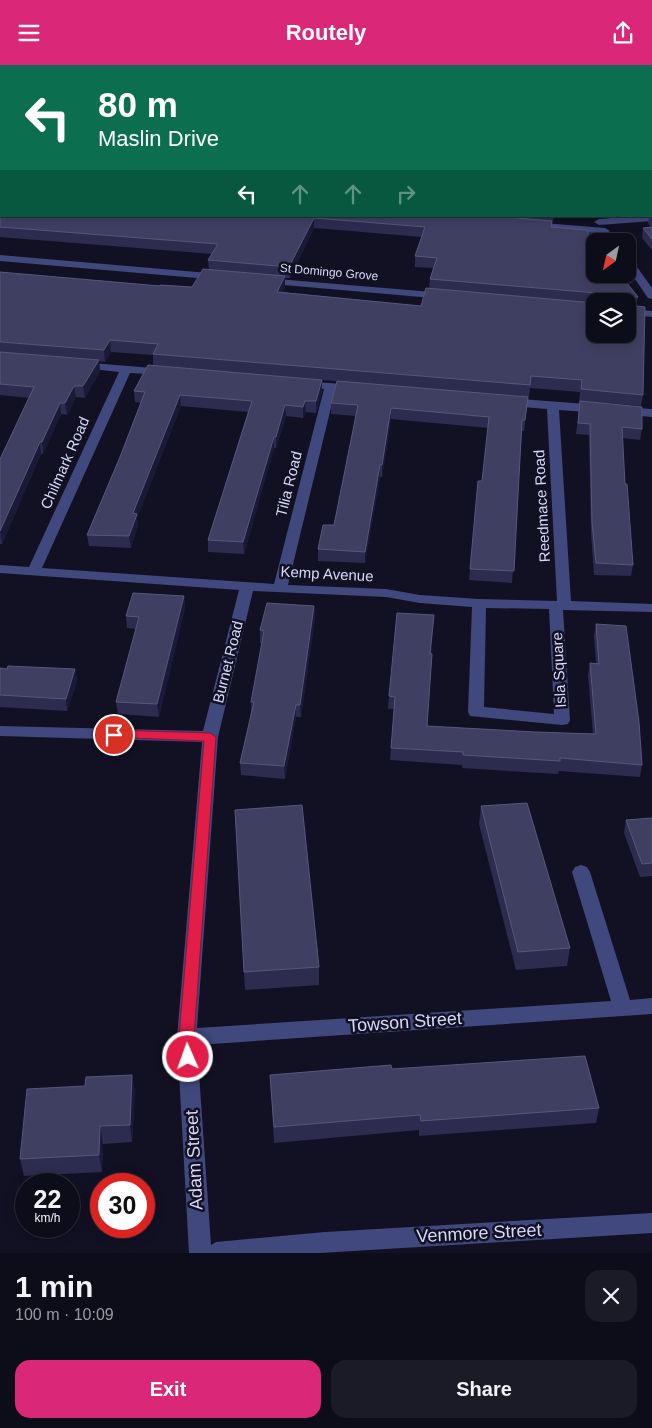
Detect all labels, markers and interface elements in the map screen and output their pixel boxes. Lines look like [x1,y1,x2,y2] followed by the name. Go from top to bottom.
[15,19,43,47] icon: menu
[609,19,637,47] icon: share
[286,20,366,45] text: Routely
[15,85,80,150] icon: left
[98,85,178,124] text: 80 m
[98,126,219,151] text: Maslin Drive
[233,180,261,208] icon: left
[286,180,314,208] icon: ahead
[339,180,367,208] icon: ahead
[392,180,420,208] icon: right
[586,233,636,283] north arrow
[586,233,636,343] map controls
[279,261,379,283] street label: St Domingo Grove
[586,293,636,343] button: layers
[37,414,92,512] street label: Chilmark Road
[272,449,305,518] street label: Tilia Road
[530,449,553,563] street label: Reedmace Road
[280,563,374,584] street label: Kemp Avenue
[209,619,246,705] street label: Burnet Road
[548,632,569,708] street label: Isla Square
[93,714,135,756] pin
[100,721,128,749] icon: arrive
[347,1008,463,1036] street label: Towson Street
[161,1030,213,1082] position arrow
[181,1110,207,1210] street label: Adam Street
[90,1173,155,1238] speed limit sign: 30
[34,1185,61,1213] text: 22
[34,1211,61,1225] text: km/h
[416,1220,542,1246] street label: Venmore Street
[15,1270,93,1303] text: 1 min
[585,1270,637,1322] button: close
[15,1306,114,1323] text: 100 m · 10:09
[15,1360,321,1418] button: Exit
[331,1360,637,1418] button: Share

